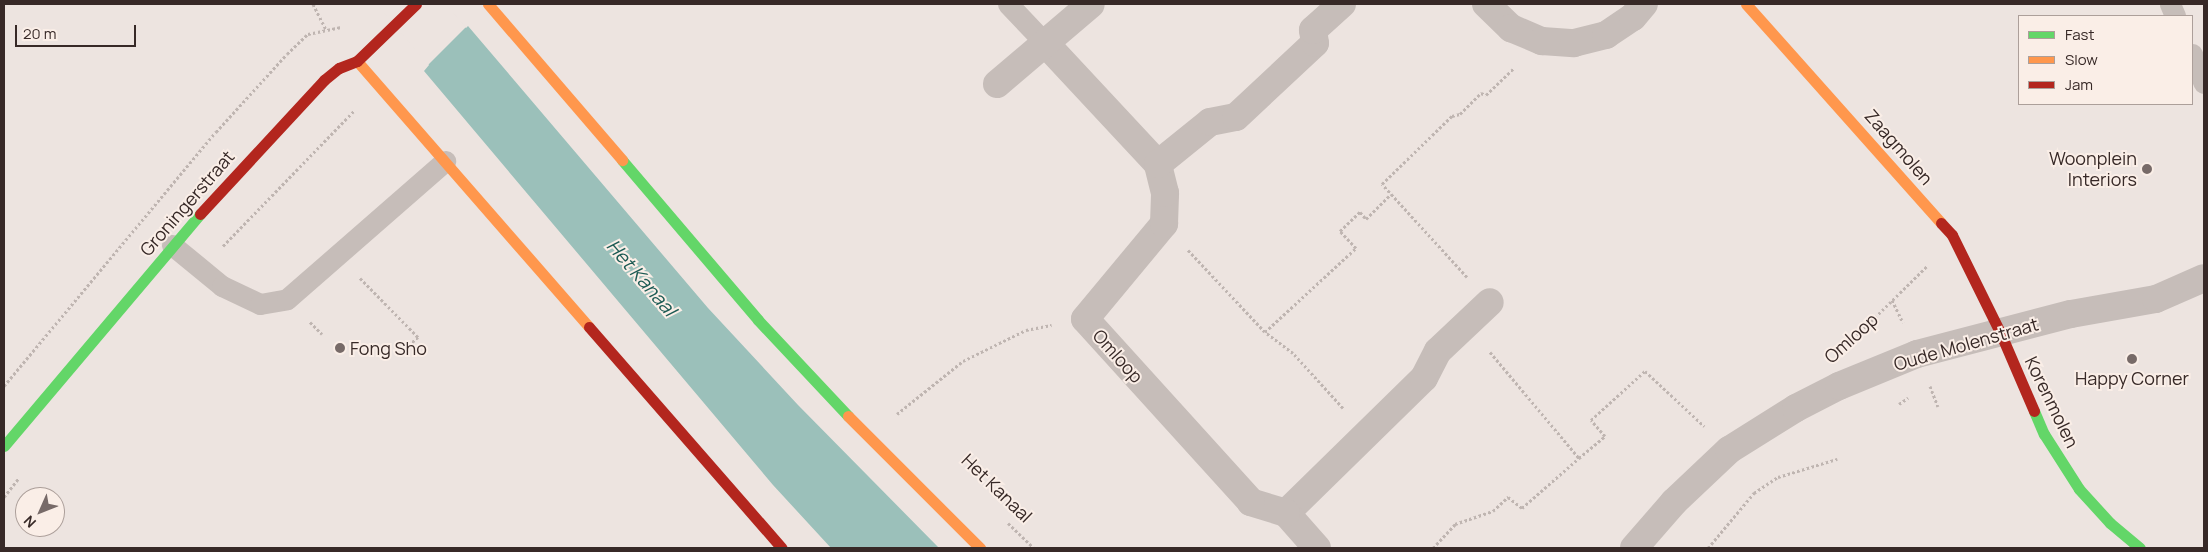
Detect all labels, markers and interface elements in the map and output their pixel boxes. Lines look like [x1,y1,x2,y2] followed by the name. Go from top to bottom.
[18,15,139,47] scale bar
[2018,15,2193,105] legend
[23,23,56,44] text: 20 m
[2065,24,2094,45] text: Fast
[2065,49,2098,70] text: Slow
[2065,74,2093,95] text: Jam
[1860,105,1938,189] street label: Zaagmolen
[135,146,239,260] street label: Groningerstraat
[2049,148,2137,190] place label: Woonplein Interiors
[2141,163,2153,175] marker: Woonplein Interiors
[602,235,680,321] water label: Het Kanaal
[1820,308,1882,368] street label: Omloop
[1891,313,2041,375] street label: Oude Molenstraat
[1088,325,1148,387] street label: Omloop
[350,337,427,359] place label: Fong Sho
[334,342,346,354] marker: Fong Sho
[2021,353,2083,451] street label: Korenmolen
[2126,353,2138,365] marker: Happy Corner
[2075,367,2189,389] place label: Happy Corner
[957,449,1037,527] street label: Het Kanaal
[15,487,65,537] north arrow
[19,512,40,532] text: N

